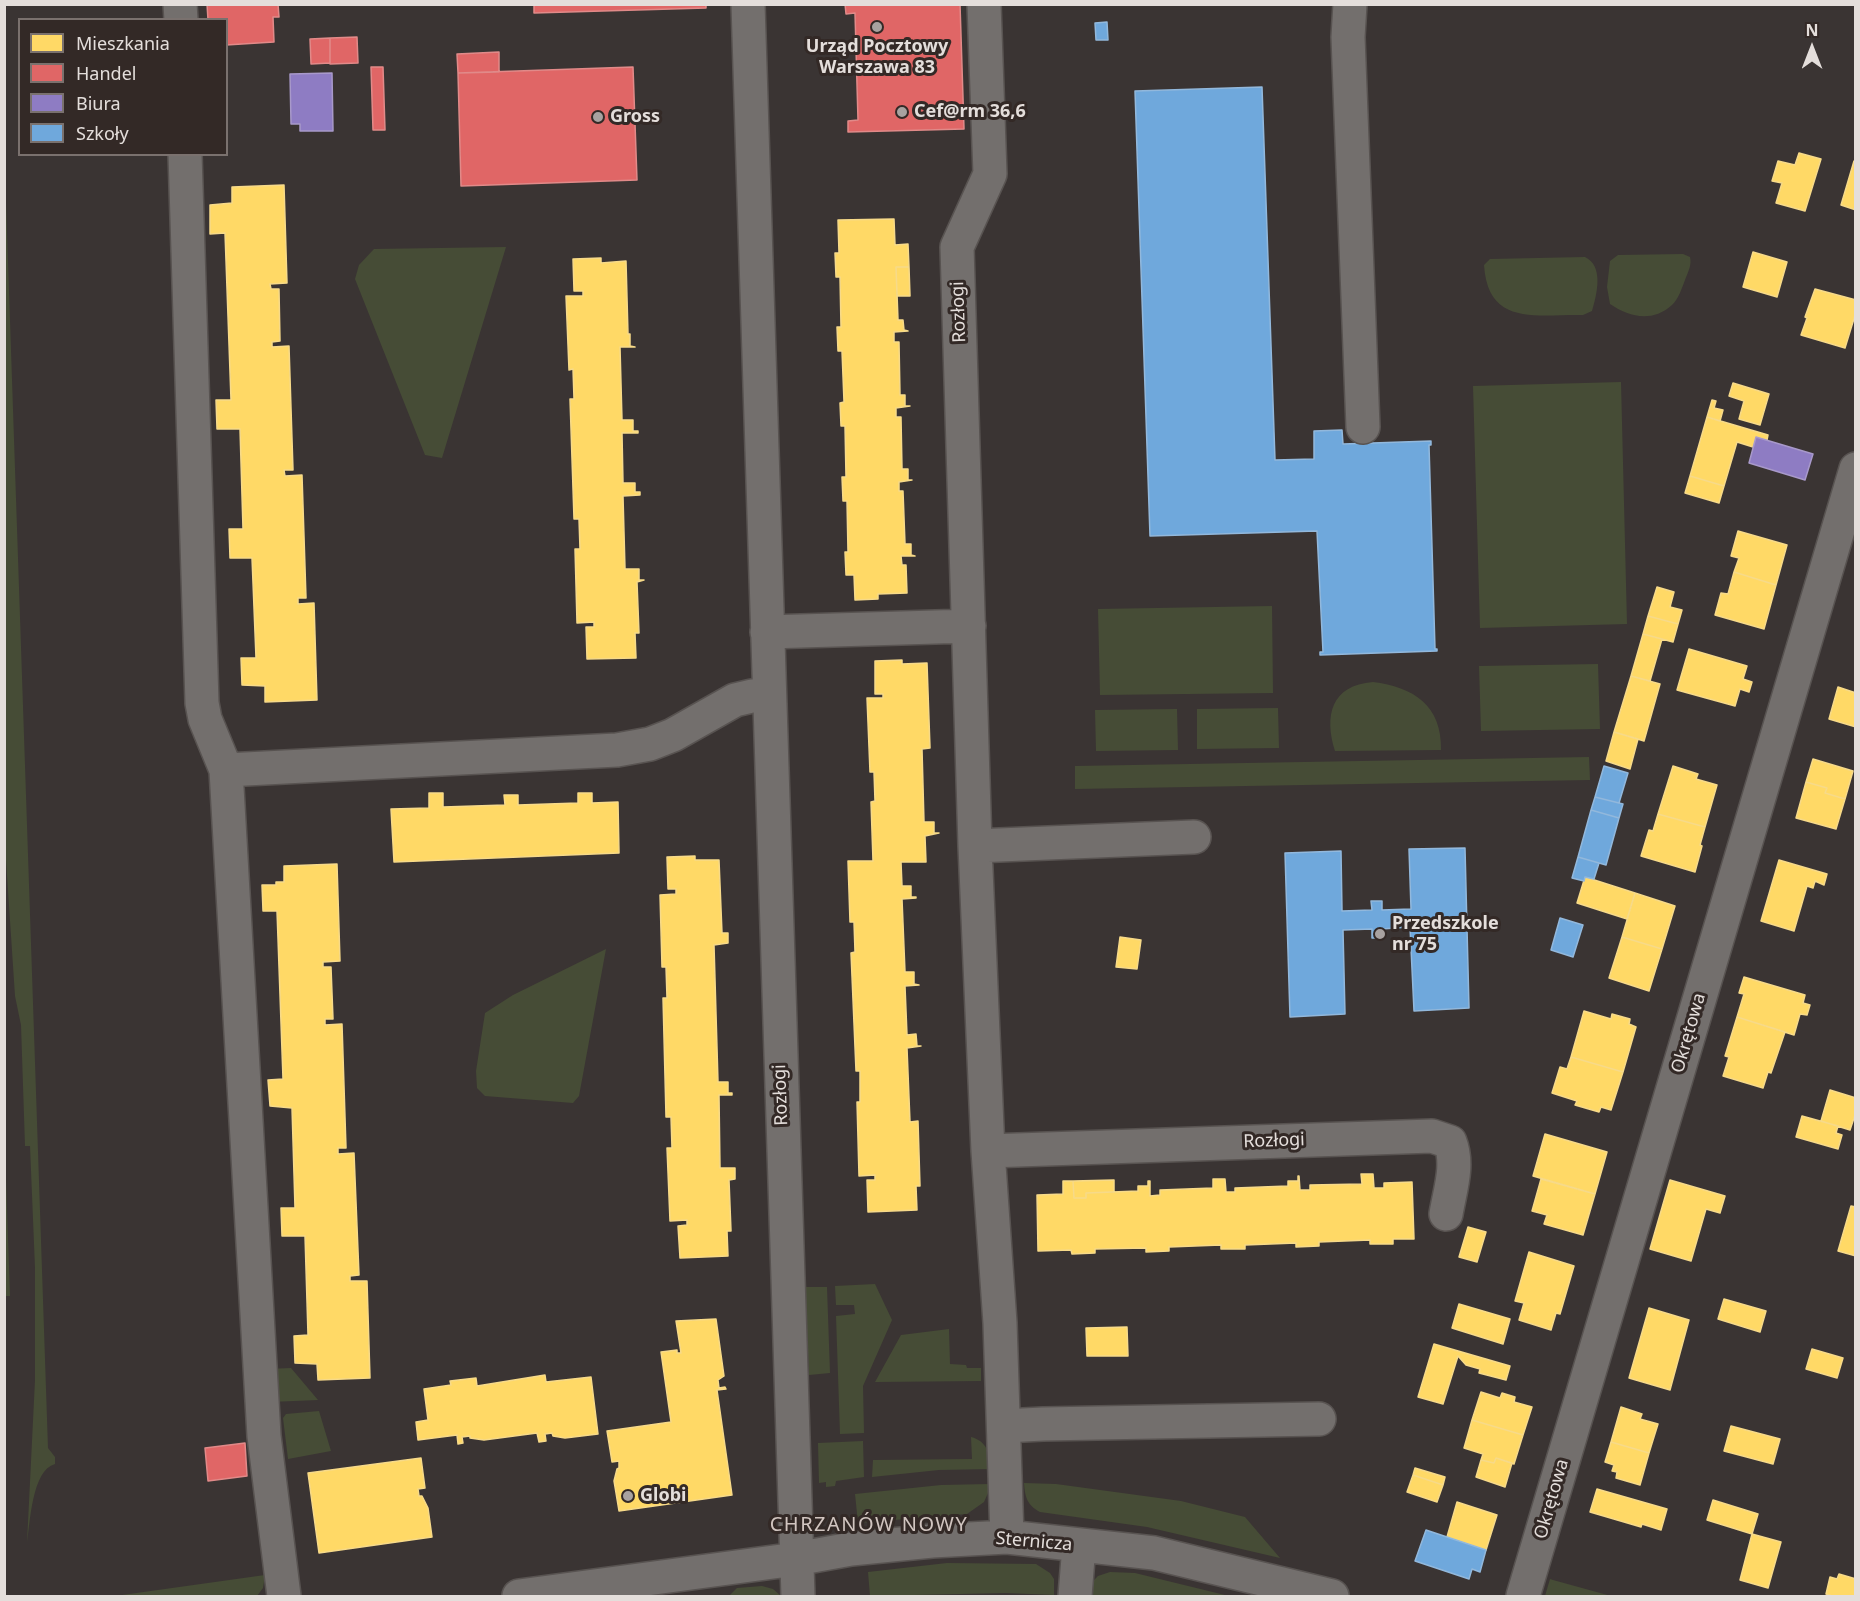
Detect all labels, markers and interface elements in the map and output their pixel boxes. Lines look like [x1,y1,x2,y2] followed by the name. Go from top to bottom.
[18,18,228,156] legend
[1782,18,1842,78] north arrow
[1805,19,1819,41] text: N
[870,20,884,34] marker: Urząd Pocztowy Warszawa 83
[76,31,170,55] text: Mieszkania
[806,36,948,78] place label: Urząd Pocztowy Warszawa 83
[76,61,136,85] text: Handel
[76,91,121,115] text: Biura
[914,101,1026,123] place label: Cef@rm 36,6
[895,105,909,119] marker: Cef@rm 36,6
[610,106,660,128] place label: Gross
[591,110,605,124] marker: Gross
[76,121,129,145] text: Szkoły
[947,281,971,343] street label: Rozłogi
[1392,913,1499,956] place label: Przedszkole nr 75
[1373,927,1387,941] marker: Przedszkole nr 75
[1667,991,1711,1075] street label: Okrętowa
[769,1064,793,1126] street label: Rozłogi
[1243,1129,1305,1153] street label: Rozłogi
[1530,1457,1574,1541] street label: Okrętowa
[640,1485,686,1507] place label: Globi
[621,1489,635,1503] marker: Globi
[770,1513,968,1537] district label: CHRZANÓW NOWY
[995,1528,1073,1556] street label: Sternicza

